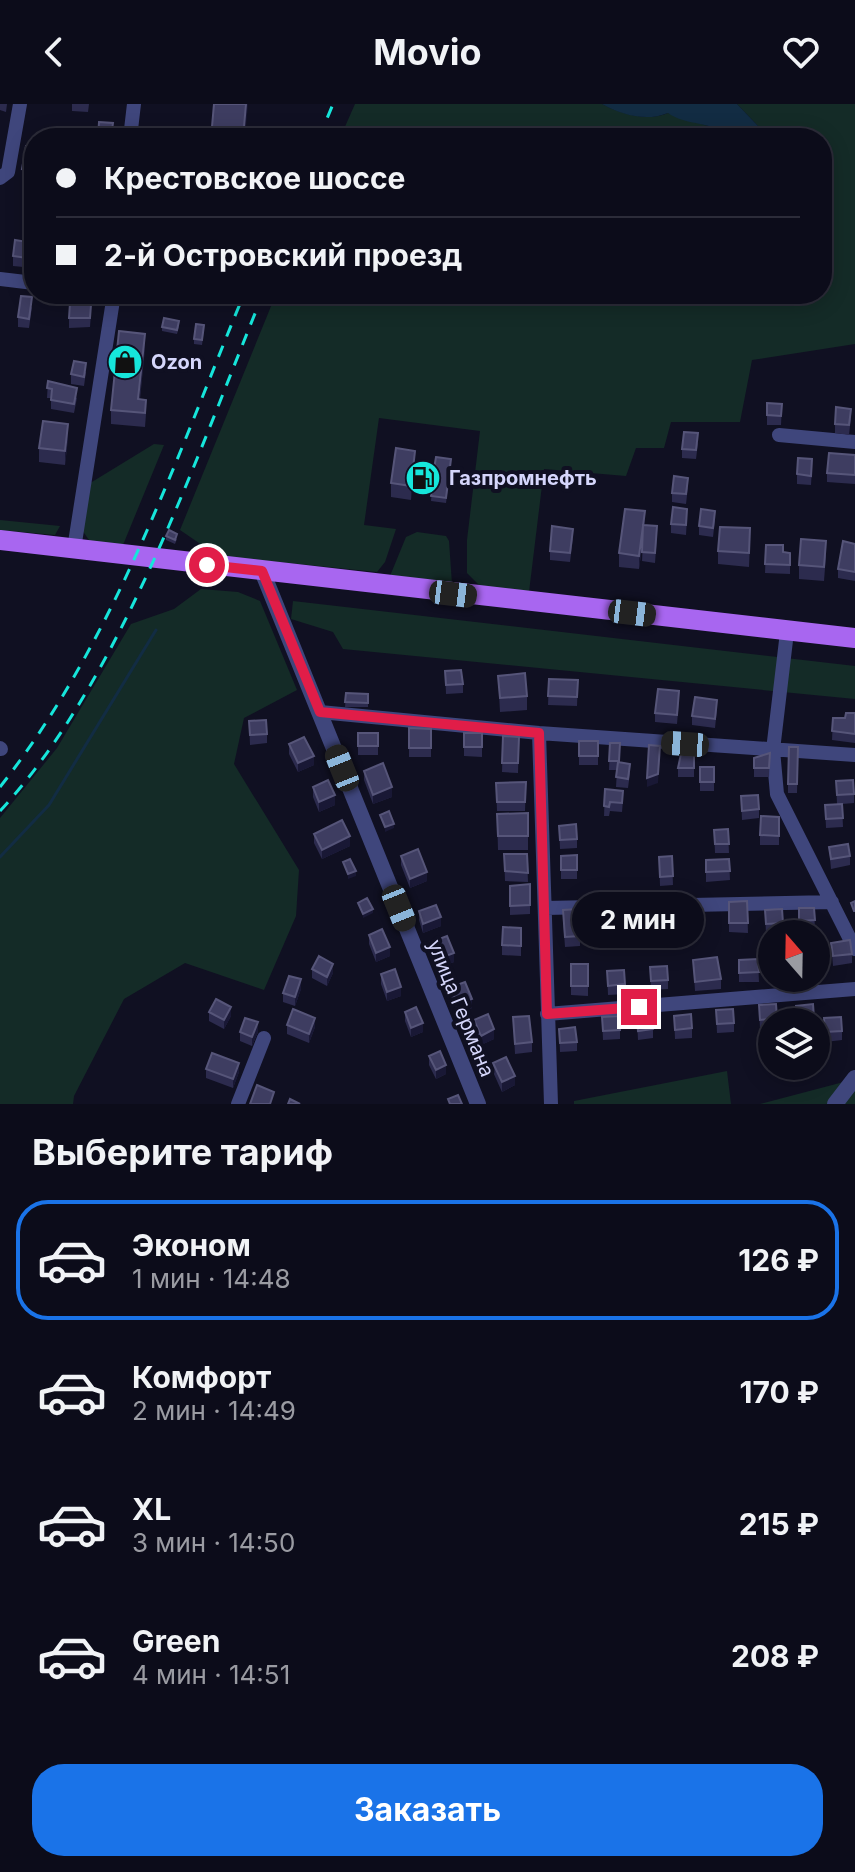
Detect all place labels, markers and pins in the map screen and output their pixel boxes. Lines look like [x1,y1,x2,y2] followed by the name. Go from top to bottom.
[106,343,144,381] shop icon: Ozon
[151,350,202,374] place label: Ozon
[404,459,442,497] fuel station icon: Газпромнефть
[449,466,597,490] place label: Газпромнефть

